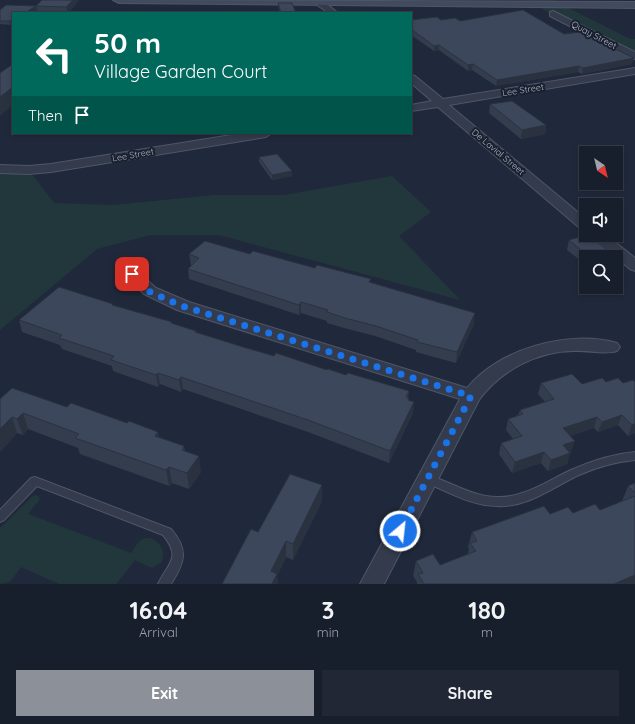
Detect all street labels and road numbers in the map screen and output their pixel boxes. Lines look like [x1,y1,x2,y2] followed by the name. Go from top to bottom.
[570,18,619,51] street label: Quay Street
[501,81,545,98] street label: Lee Street
[470,126,527,177] street label: De Lavial Street
[111,145,155,164] street label: Lee Street

